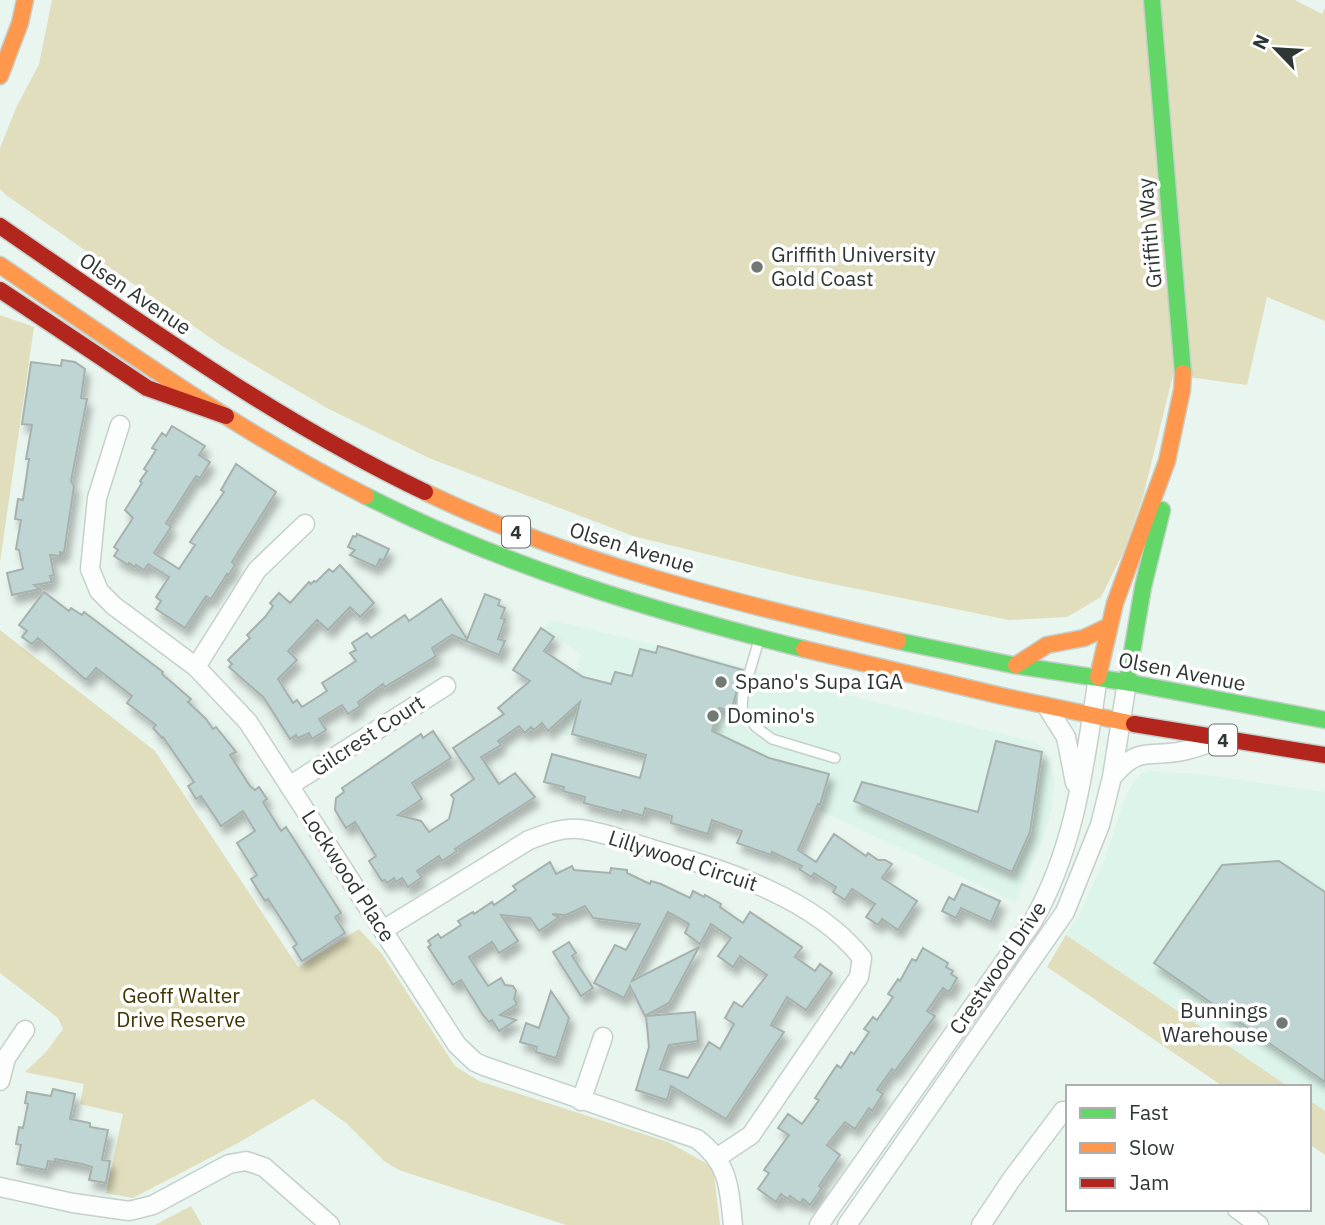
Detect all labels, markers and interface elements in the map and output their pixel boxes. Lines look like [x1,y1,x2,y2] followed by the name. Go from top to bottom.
[1241,14,1311,84] north arrow
[1247,31,1274,53] text: N
[1130,176,1168,289] street label: Griffith Way
[771,240,936,292] place label: Griffith University Gold Coast
[74,245,197,341] street label: Olsen Avenue
[749,259,765,275] marker: Griffith University Gold Coast
[566,515,698,579] street label: Olsen Avenue
[502,516,530,548] road number: 4
[1116,645,1248,697] street label: Olsen Avenue
[735,667,903,695] place label: Spano's Supa IGA
[713,674,729,690] marker: Spano's Supa IGA
[306,688,429,782] street label: Gilcrest Court
[727,701,815,729] place label: Domino's
[705,708,721,724] marker: Domino's
[1209,724,1237,755] road number: 4
[296,804,402,947] street label: Lockwood Place
[605,823,761,897] street label: Lillywood Circuit
[942,895,1052,1040] street label: Crestwood Drive
[116,981,246,1033] park label: Geoff Walter Drive Reserve
[1162,996,1268,1048] place label: Bunnings Warehouse
[1274,1015,1290,1031] marker: Bunnings Warehouse
[1066,1085,1311,1211] legend
[1129,1098,1169,1126] text: Fast
[1129,1133,1175,1161] text: Slow
[1129,1168,1169,1196] text: Jam

